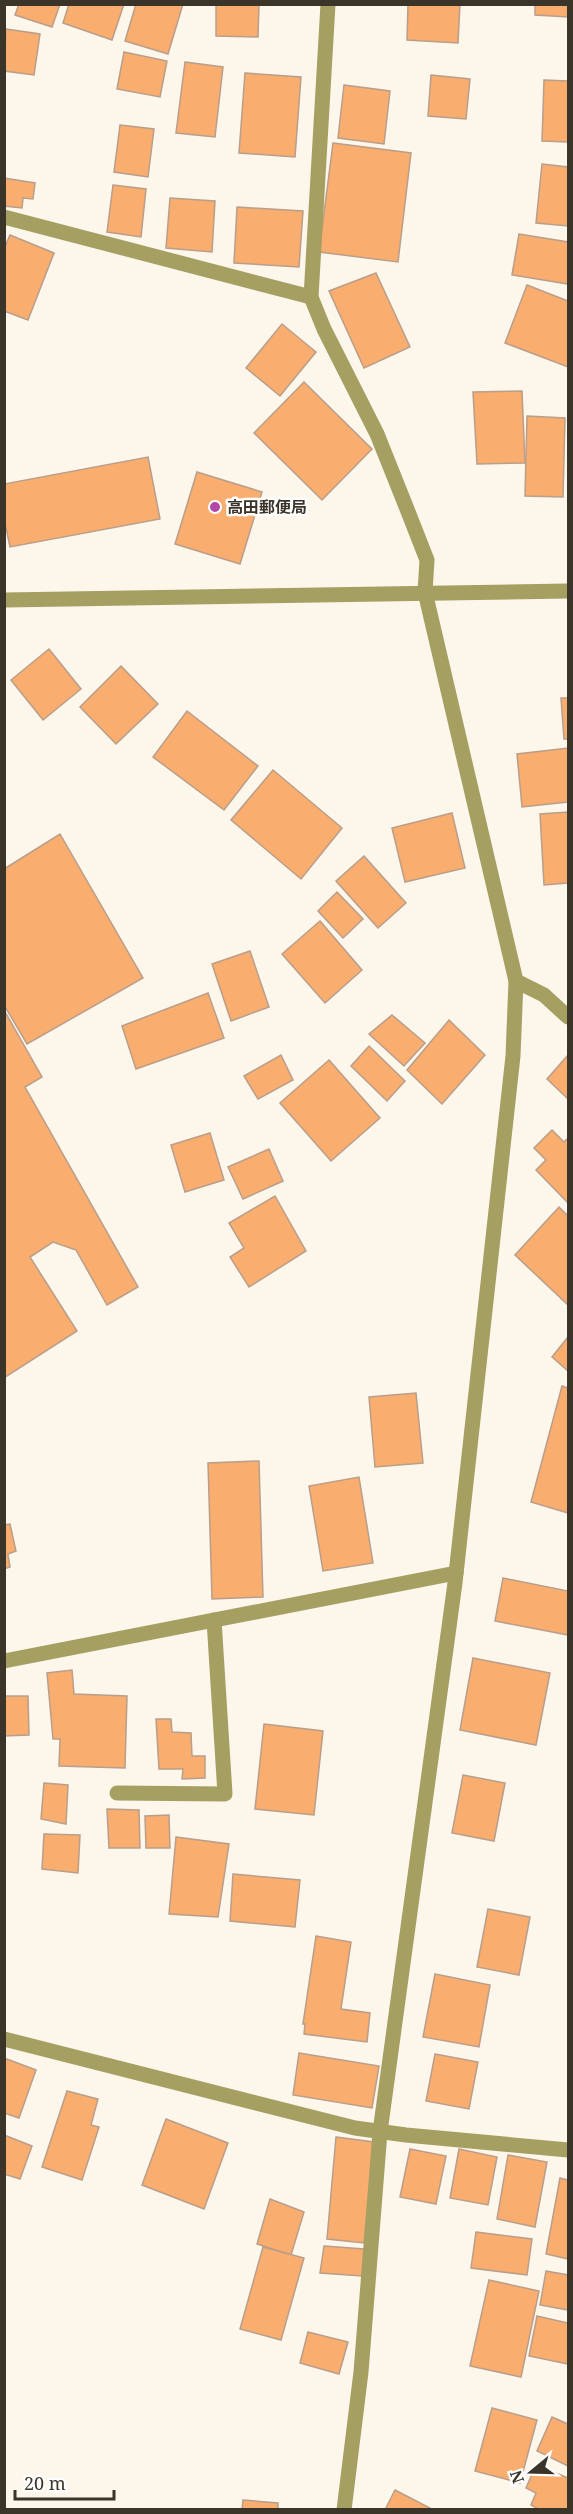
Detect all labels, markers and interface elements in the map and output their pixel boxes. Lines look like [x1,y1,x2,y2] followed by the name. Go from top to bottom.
[227,496,307,518] place label: 高田郵便局
[208,500,222,514] marker: 高田郵便局
[501,2442,561,2502] north arrow
[15,2463,114,2501] scale bar
[504,2467,529,2486] text: N
[24,2471,66,2495] text: 20 m

